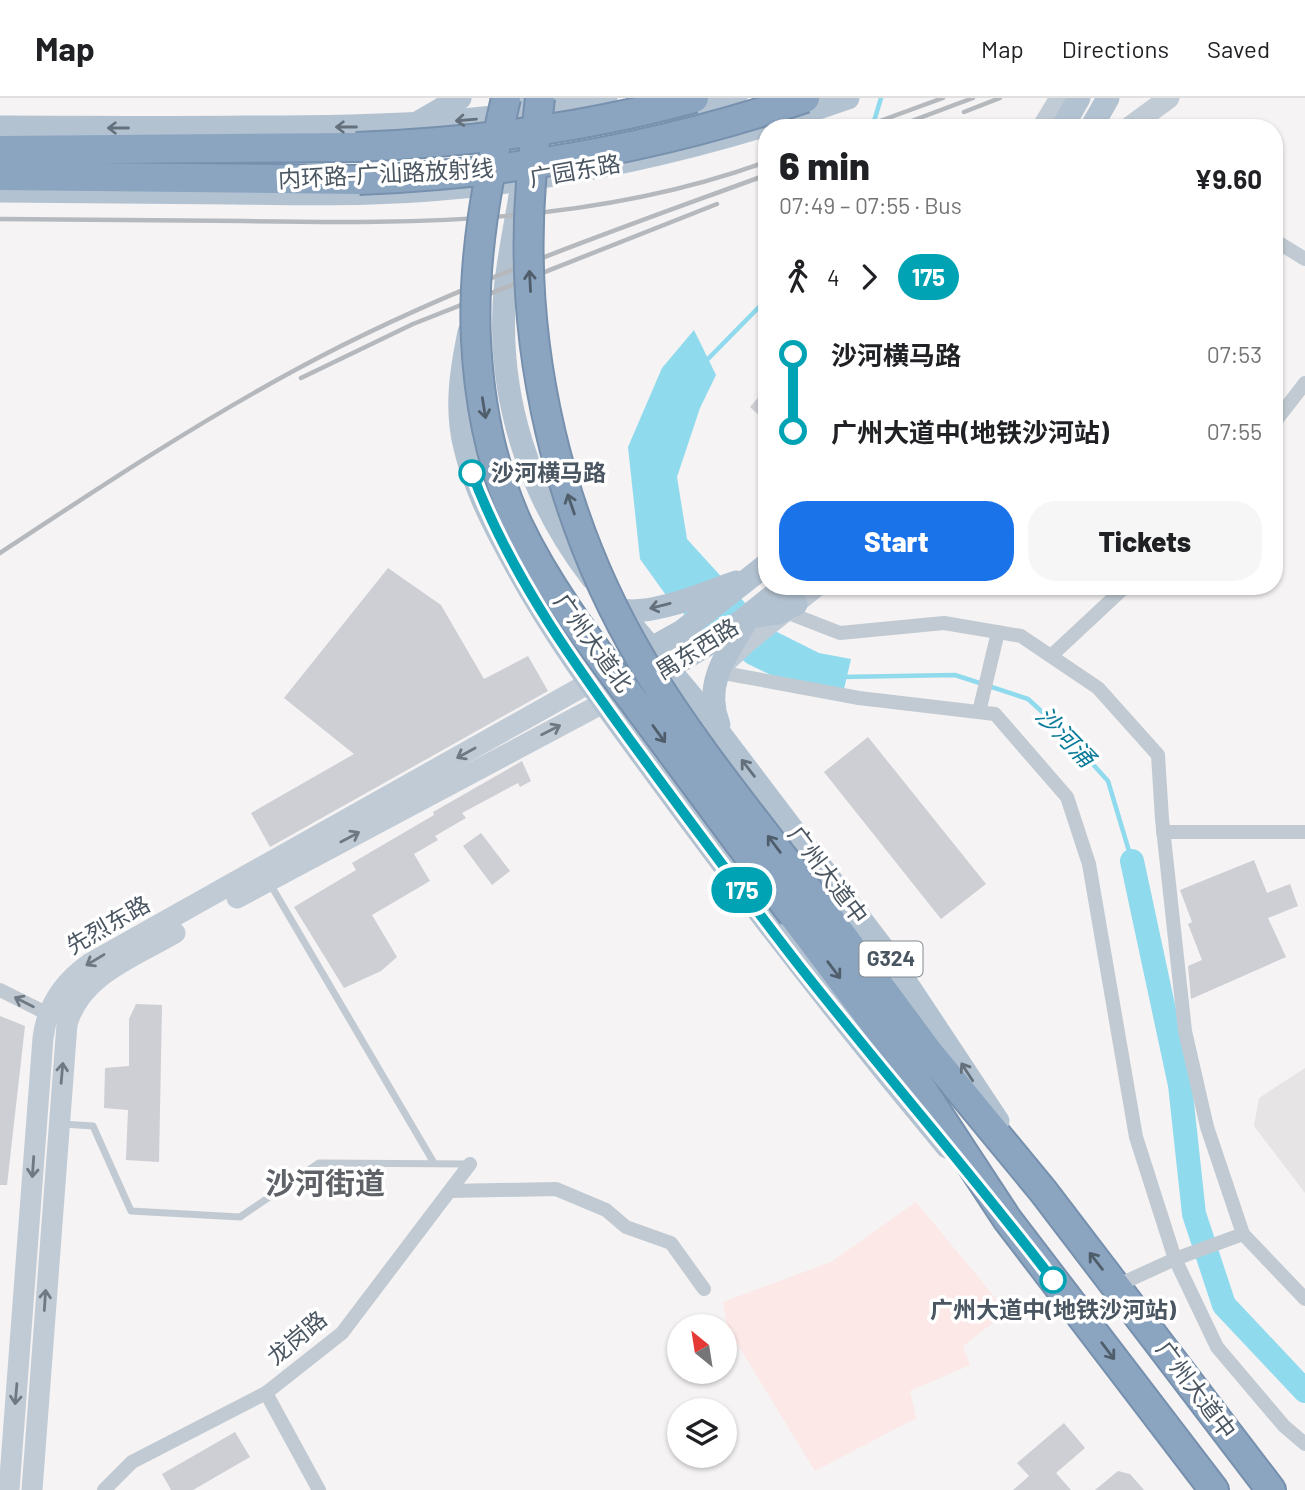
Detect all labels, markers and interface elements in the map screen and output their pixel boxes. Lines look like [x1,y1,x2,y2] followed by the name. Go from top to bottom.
[35,28,95,68] text: Map
[981,34,1024,63] text: Map
[1062,34,1169,63] text: Directions
[1207,34,1270,63] text: Saved
[455,114,478,127] one-way arrow
[334,120,357,134] one-way arrow
[107,121,130,135] one-way arrow
[779,142,870,188] text: 6 min
[527,148,623,192] street label: 广园东路
[277,153,495,193] street label: 内环路-广汕路放射线
[1195,163,1262,194] text: ¥9.60
[779,191,962,219] text: 07:49 – 07:55 · Bus
[779,258,817,296] icon: walk
[850,258,888,296] icon: forward
[912,262,945,291] text: 175
[827,263,840,291] text: 4
[524,270,537,293] one-way arrow
[831,339,961,370] text: 沙河横马路
[1207,340,1262,368] text: 07:53
[478,396,491,419] one-way arrow
[831,416,1109,447] text: 广州大道中(地铁沙河站)
[1207,417,1262,445] text: 07:55
[491,458,606,486] place label: 沙河横马路
[459,460,485,486] marker: 沙河横马路
[564,493,576,515] one-way arrow
[779,501,1014,581] button: Start
[1028,501,1262,581] button: Tickets
[549,588,639,697] street label: 广州大道北
[649,600,672,613] one-way arrow
[650,612,743,684] street label: 禺东西路
[1031,700,1104,774] water label: 沙河涌
[540,722,561,736] one-way arrow
[651,724,666,743] one-way arrow
[456,747,477,760] one-way arrow
[740,760,755,778] one-way arrow
[783,820,875,929] street label: 广州大道中
[340,830,360,844] one-way arrow
[767,836,782,854] one-way arrow
[702,867,782,913] line badge: 175
[725,875,759,904] text: 175
[61,889,154,959] street label: 先烈东路
[860,942,922,976] road number: G324
[86,954,106,968] one-way arrow
[827,960,842,979] one-way arrow
[14,995,35,1008] one-way arrow
[56,1062,69,1085] one-way arrow
[960,1062,974,1082] one-way arrow
[27,1155,40,1178] one-way arrow
[265,1164,385,1200] district label: 沙河街道
[1088,1252,1103,1270] one-way arrow
[1040,1267,1066,1293] marker: 广州大道中(地铁沙河站)
[39,1289,52,1311] one-way arrow
[930,1295,1176,1323] place label: 广州大道中(地铁沙河站)
[261,1304,332,1370] street label: 龙岗路
[667,1314,737,1384] north arrow
[667,1314,737,1468] map controls
[1151,1335,1243,1444] street label: 广州大道中
[1101,1341,1116,1360] one-way arrow
[9,1382,22,1405] one-way arrow
[667,1398,737,1468] button: layers

